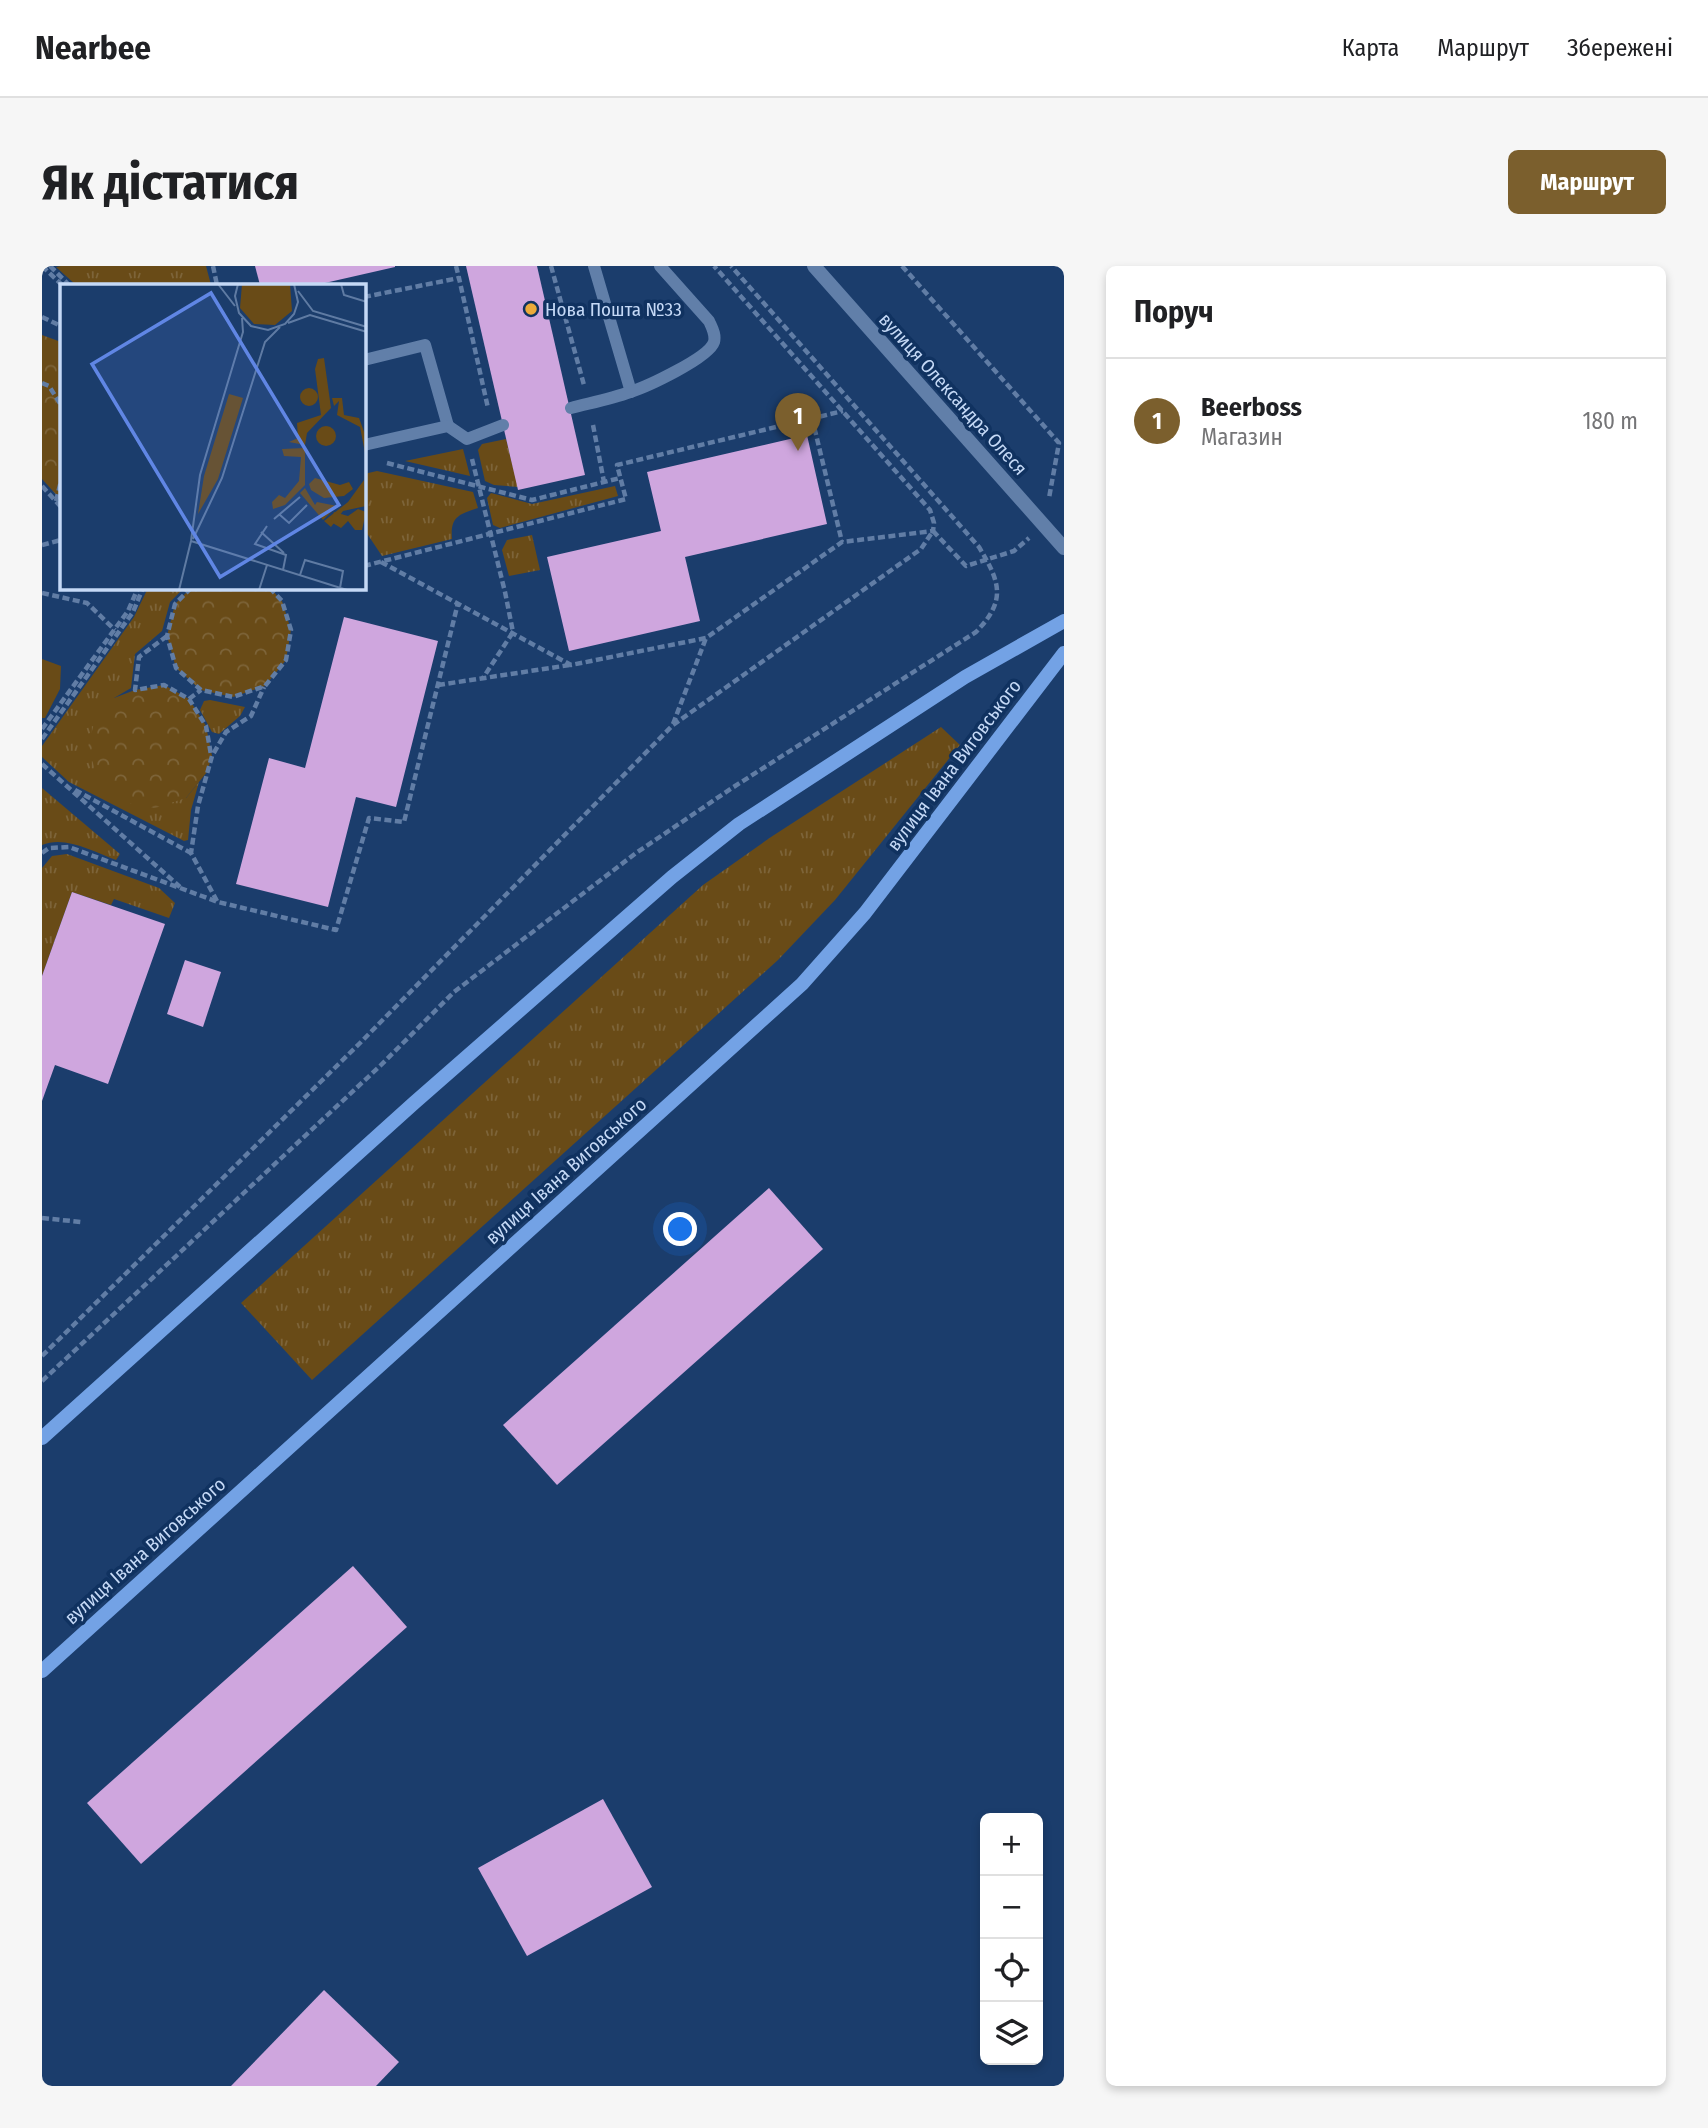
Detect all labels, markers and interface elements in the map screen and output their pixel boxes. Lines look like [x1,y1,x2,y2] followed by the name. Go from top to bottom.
[35,28,151,68] text: Nearbee
[1342,34,1399,62] text: Карта
[1437,34,1529,62] text: Маршрут
[1567,34,1673,62] text: Збережені
[1508,150,1666,214] button: Маршрут
[42,153,299,212] text: Як дістатися
[60,284,366,590] inset map
[1134,294,1213,330] text: Поруч
[545,298,682,321] place label: Нова Пошта №33
[523,301,539,317] marker: Нова Пошта №33
[874,308,1032,480] street label: вулиця Олександра Олеся
[1201,392,1302,423] text: Beerboss
[775,393,821,451] pin: 1
[1152,407,1162,435] text: 1
[1582,407,1638,435] text: 180 m
[1201,423,1283,451] text: Магазин
[882,675,1026,855] street label: вулиця Івана Виговського
[481,1093,651,1249] street label: вулиця Івана Виговського
[663,1212,697,1246] your location
[60,1473,230,1629] street label: вулиця Івана Виговського
[980,1813,1043,2065] map controls
[980,1813,1043,1876] button: +
[980,1876,1043,1939] button: −
[980,1939,1043,2002] button: locate
[980,2002,1043,2065] button: layers

